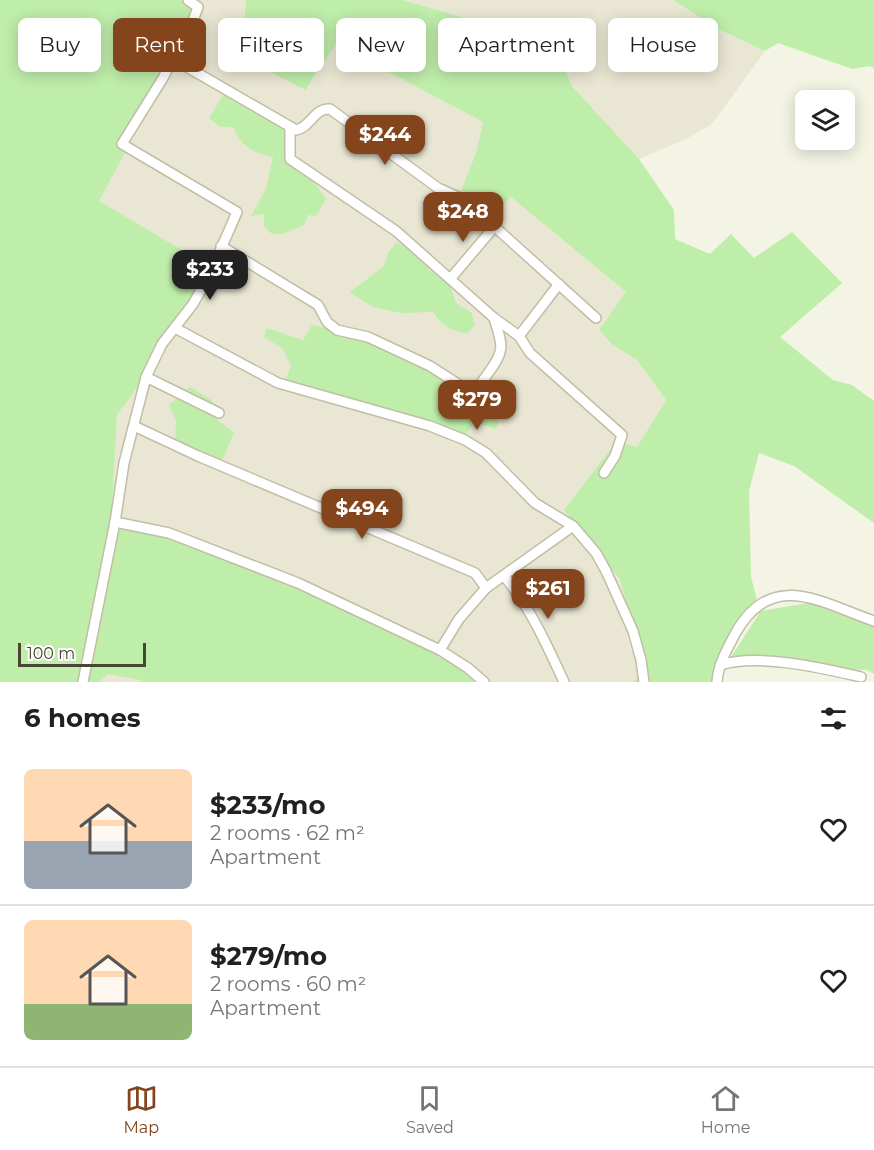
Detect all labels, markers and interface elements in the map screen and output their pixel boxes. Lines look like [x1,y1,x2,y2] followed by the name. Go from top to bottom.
[18,18,101,72] chip: Buy
[113,18,206,72] chip: Rent
[218,18,324,72] chip: Filters
[336,18,426,72] chip: New
[438,18,596,72] chip: Apartment
[608,18,718,72] chip: House
[795,90,855,150] map controls
[795,90,855,150] button: layers
[349,115,421,166] pin: $244
[359,122,411,146] text: $244
[427,192,499,243] pin: $248
[437,199,489,223] text: $248
[174,250,246,301] pin: $233
[186,257,234,281] text: $233
[441,380,513,431] pin: $279
[452,387,502,411] text: $279
[326,489,398,540] pin: $494
[335,496,389,520] text: $494
[512,569,584,620] pin: $261
[525,576,571,600] text: $261
[18,640,146,668] scale bar
[27,644,75,663] text: 100 m
[24,702,141,734] text: 6 homes
[817,702,850,735] icon: filters
[210,789,326,821] text: $233/mo
[72,793,144,865] icon: home
[817,813,850,846] icon: heart
[210,821,365,845] text: 2 rooms · 62 m²
[210,845,321,869] text: Apartment
[210,940,327,972] text: $279/mo
[72,944,144,1016] icon: home
[817,964,850,997] icon: heart
[210,972,366,996] text: 2 rooms · 60 m²
[210,996,321,1020] text: Apartment
[123,1082,159,1137] tab: Map
[406,1082,454,1137] tab: Saved
[701,1082,751,1137] tab: Home

